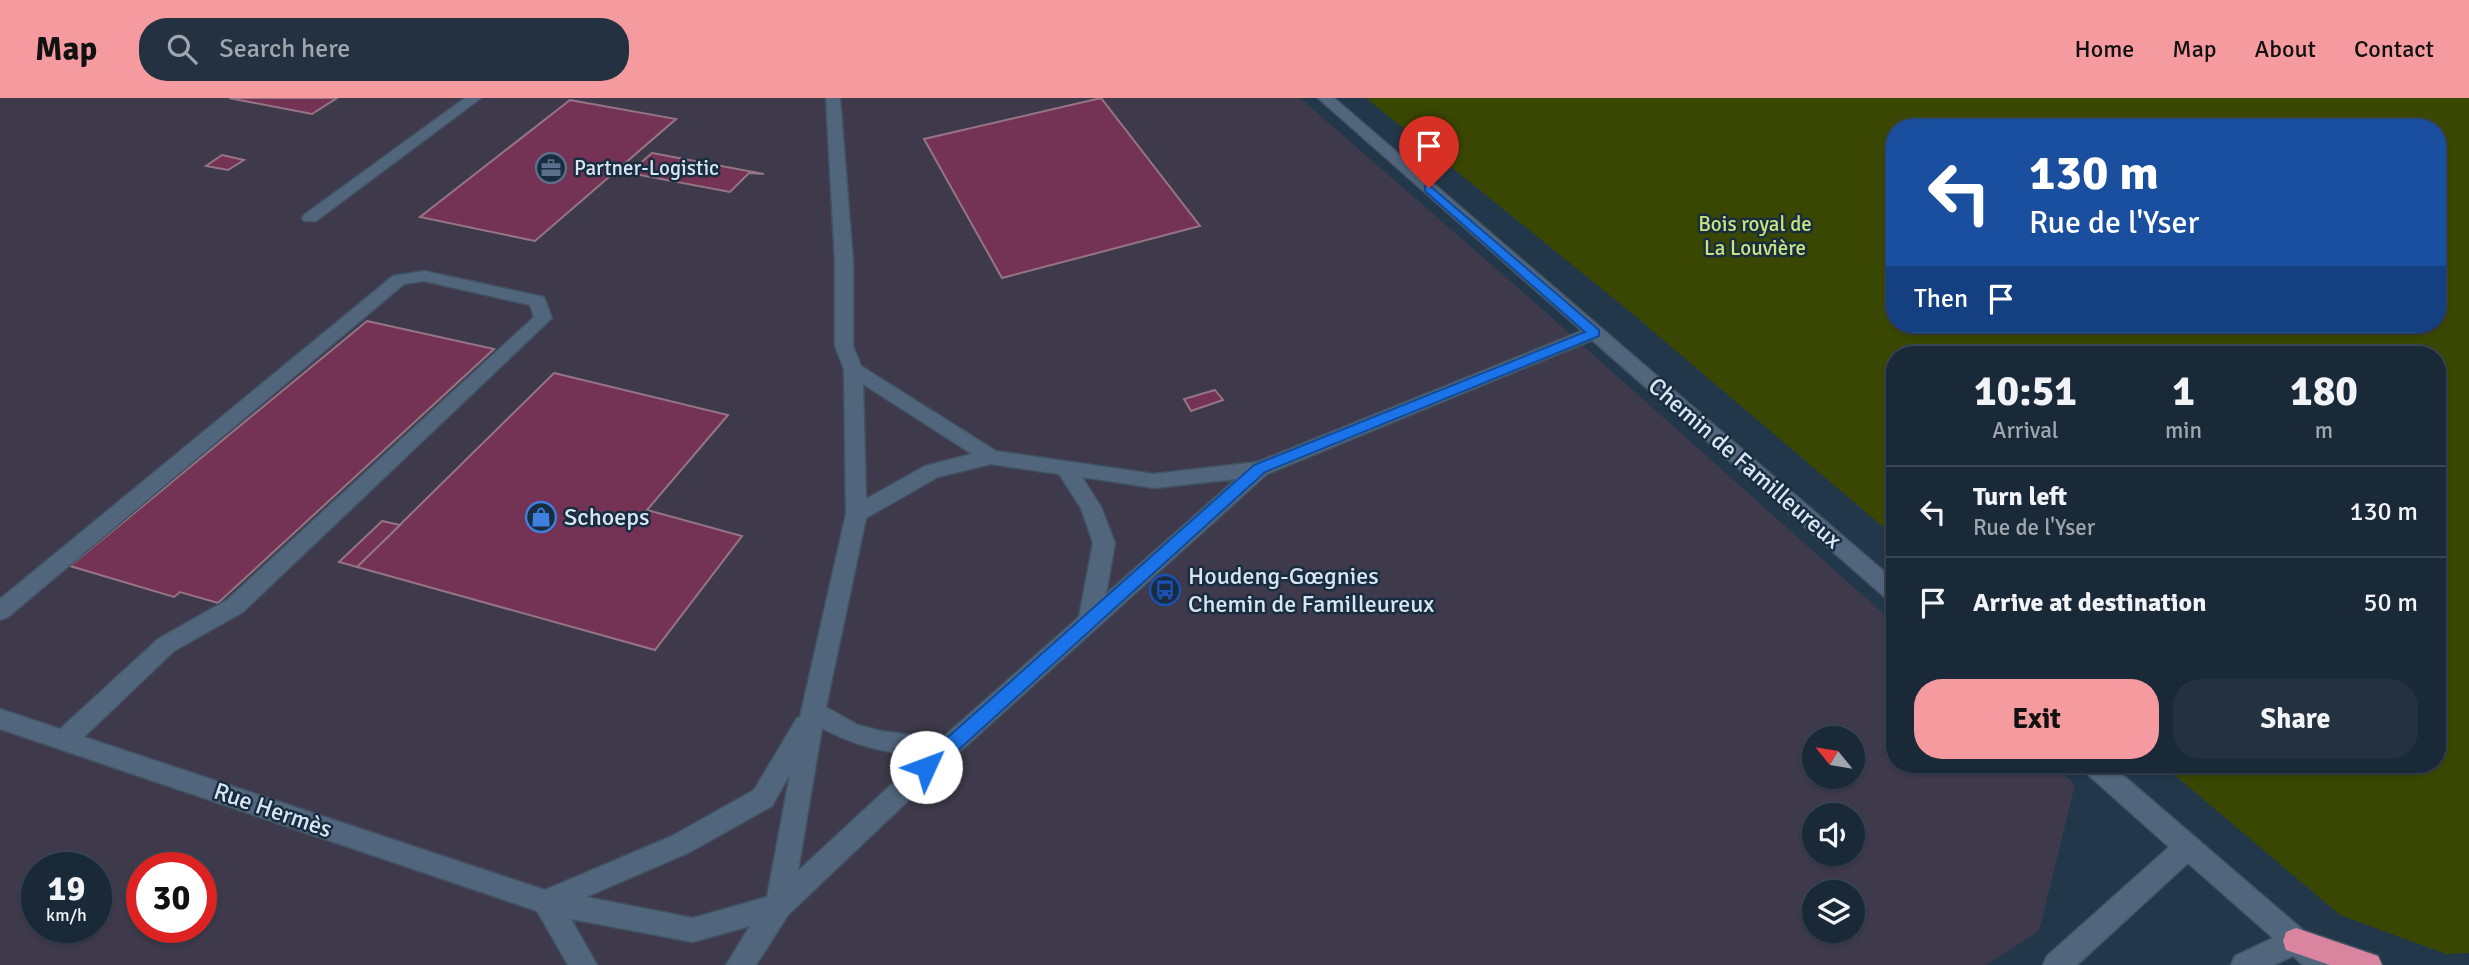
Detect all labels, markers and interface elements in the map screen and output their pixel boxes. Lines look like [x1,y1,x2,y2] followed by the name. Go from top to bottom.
[139,18,629,81] search box
[35,29,97,70] text: Map
[163,30,201,68] icon: search
[219,33,350,65] text: Search here
[2074,34,2134,64] text: Home
[2172,34,2217,64] text: Map
[2255,34,2316,64] text: About
[2354,34,2434,64] text: Contact
[1399,116,1459,188] pin
[1410,127,1448,165] icon: arrive
[2029,143,2159,203] text: 130 m
[1914,147,2005,238] icon: left
[534,151,568,185] office icon: Partner-Logistic
[574,155,719,181] place label: Partner-Logistic
[2029,203,2199,242] text: Rue de l'Yser
[1698,211,1812,261] park label: Bois royal de La Louvière
[1982,280,2020,318] icon: arrive
[1914,283,1968,315] text: Then
[1974,366,2077,417] text: 10:51
[2172,366,2195,417] text: 1
[2290,366,2358,417] text: 180
[1642,371,1848,555] street label: Chemin de Familleureux
[1992,416,2059,445] text: Arrival
[2165,416,2202,445] text: min
[2315,416,2333,445] text: m
[1973,481,2067,513] text: Turn left
[1914,493,1952,531] icon: left
[2349,496,2418,528] text: 130 m
[524,500,558,534] shop icon: Schoeps
[564,502,649,532] place label: Schoeps
[1973,513,2095,542] text: Rue de l'Yser
[1188,561,1434,619] place label: Houdeng-Gœgnies Chemin de Familleureux
[1148,573,1182,607] bus stop icon: Houdeng-Gœgnies Chemin de Familleureux
[1914,584,1952,622] icon: arrive
[1973,587,2206,619] text: Arrive at destination
[2363,587,2418,619] text: 50 m
[1914,679,2159,759] button: Exit
[2173,679,2418,759] button: Share
[1802,726,1866,789] north arrow
[1802,726,1865,943] map controls
[889,730,963,804] position arrow
[210,776,336,844] street label: Rue Hermès
[1802,803,1865,866] button: sound
[126,852,217,943] speed limit sign: 30
[48,867,85,910] text: 19
[1802,880,1865,943] button: layers
[46,904,87,926] text: km/h

